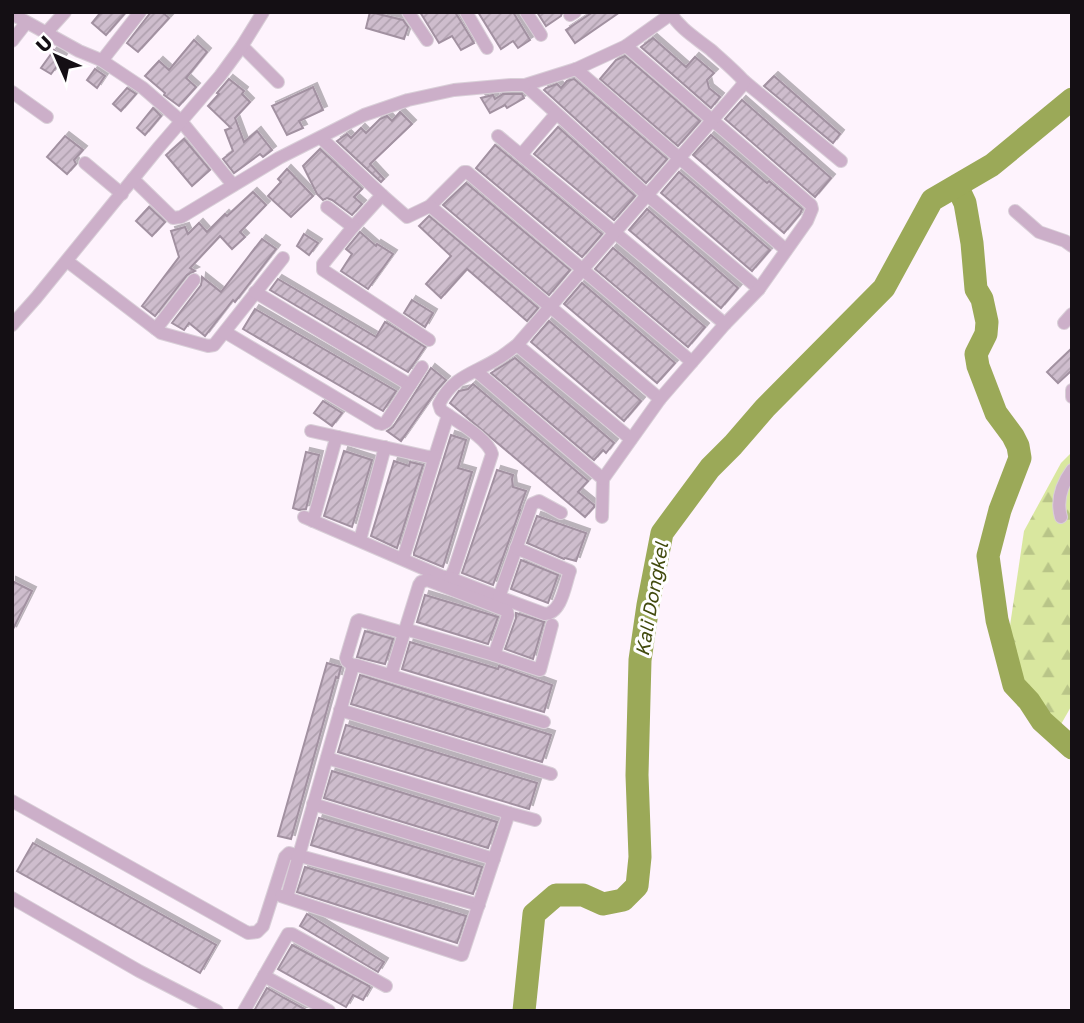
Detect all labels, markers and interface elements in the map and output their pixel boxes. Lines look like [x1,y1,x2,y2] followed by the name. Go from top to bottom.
[21,21,91,91] north arrow
[31,31,57,57] text: U
[630,539,672,658] water label: Kali Dongkel

